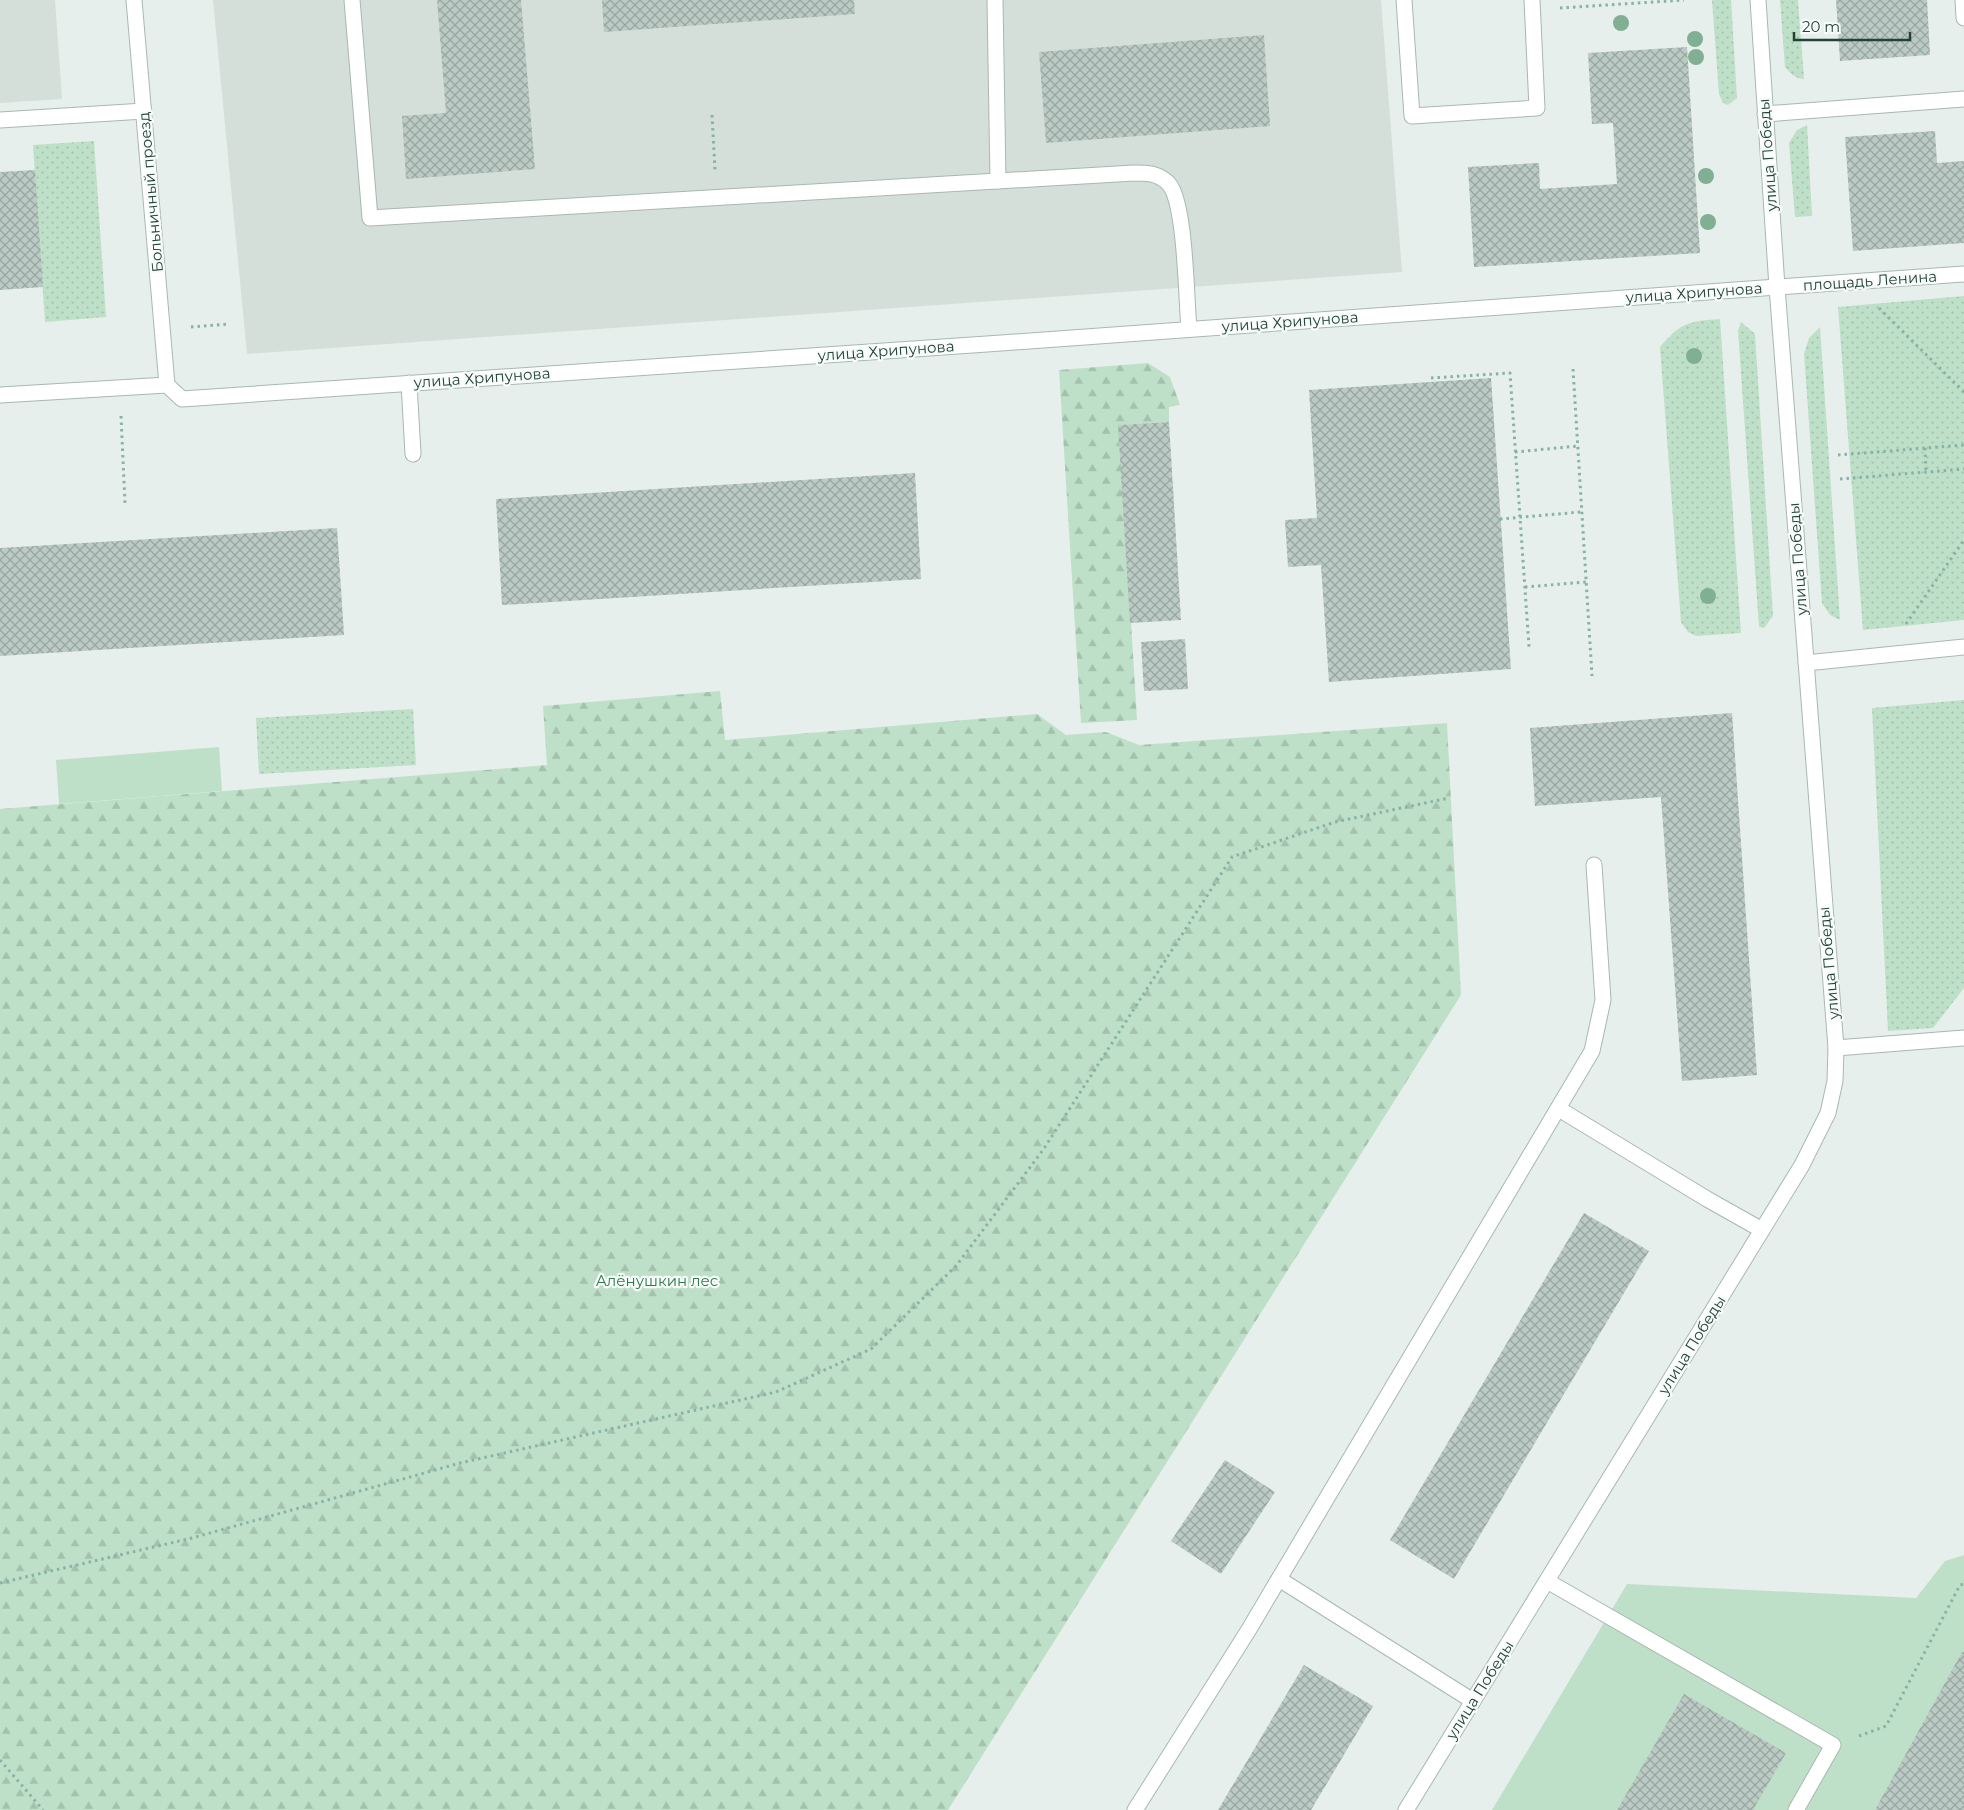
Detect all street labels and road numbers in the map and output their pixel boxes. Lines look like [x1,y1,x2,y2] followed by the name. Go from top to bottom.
[1754,98,1781,213] street label: улица Победы
[134,111,167,273] street label: Больничный проезд
[1802,266,1938,295] street label: площадь Ленина
[1624,278,1763,307] street label: улица Хрипунова
[1220,307,1359,336] street label: улица Хрипунова
[816,336,955,365] street label: улица Хрипунова
[412,363,551,392] street label: улица Хрипунова
[1784,502,1811,617] street label: улица Победы
[1814,906,1843,1021] street label: улица Победы
[1653,1292,1730,1399] street label: улица Победы
[1441,1637,1518,1744] street label: улица Победы

